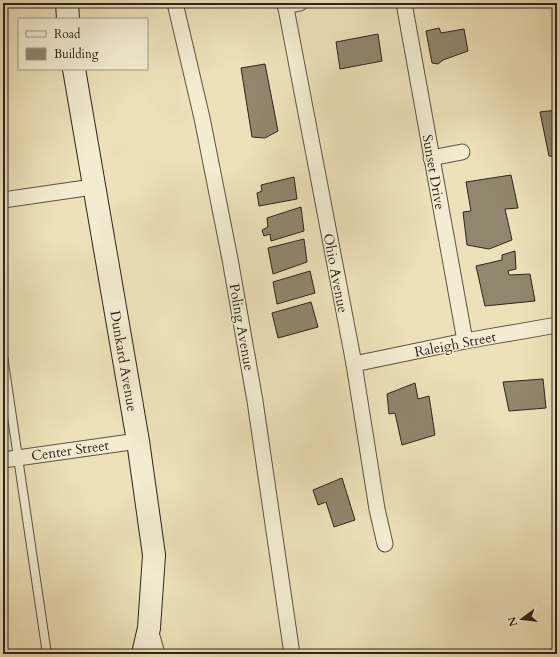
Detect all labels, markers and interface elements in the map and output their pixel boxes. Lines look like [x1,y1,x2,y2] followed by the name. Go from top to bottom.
[18,18,148,70] legend
[54,26,81,42] text: Road
[54,46,99,62] text: Building
[418,133,449,211] street label: Sunset Drive
[319,232,353,314] street label: Ohio Avenue
[224,282,259,372] street label: Poling Avenue
[105,309,142,413] street label: Dunkard Avenue
[413,327,498,362] street label: Raleigh Street
[30,436,111,465] street label: Center Street
[502,599,542,639] north arrow
[504,614,521,628] text: N

